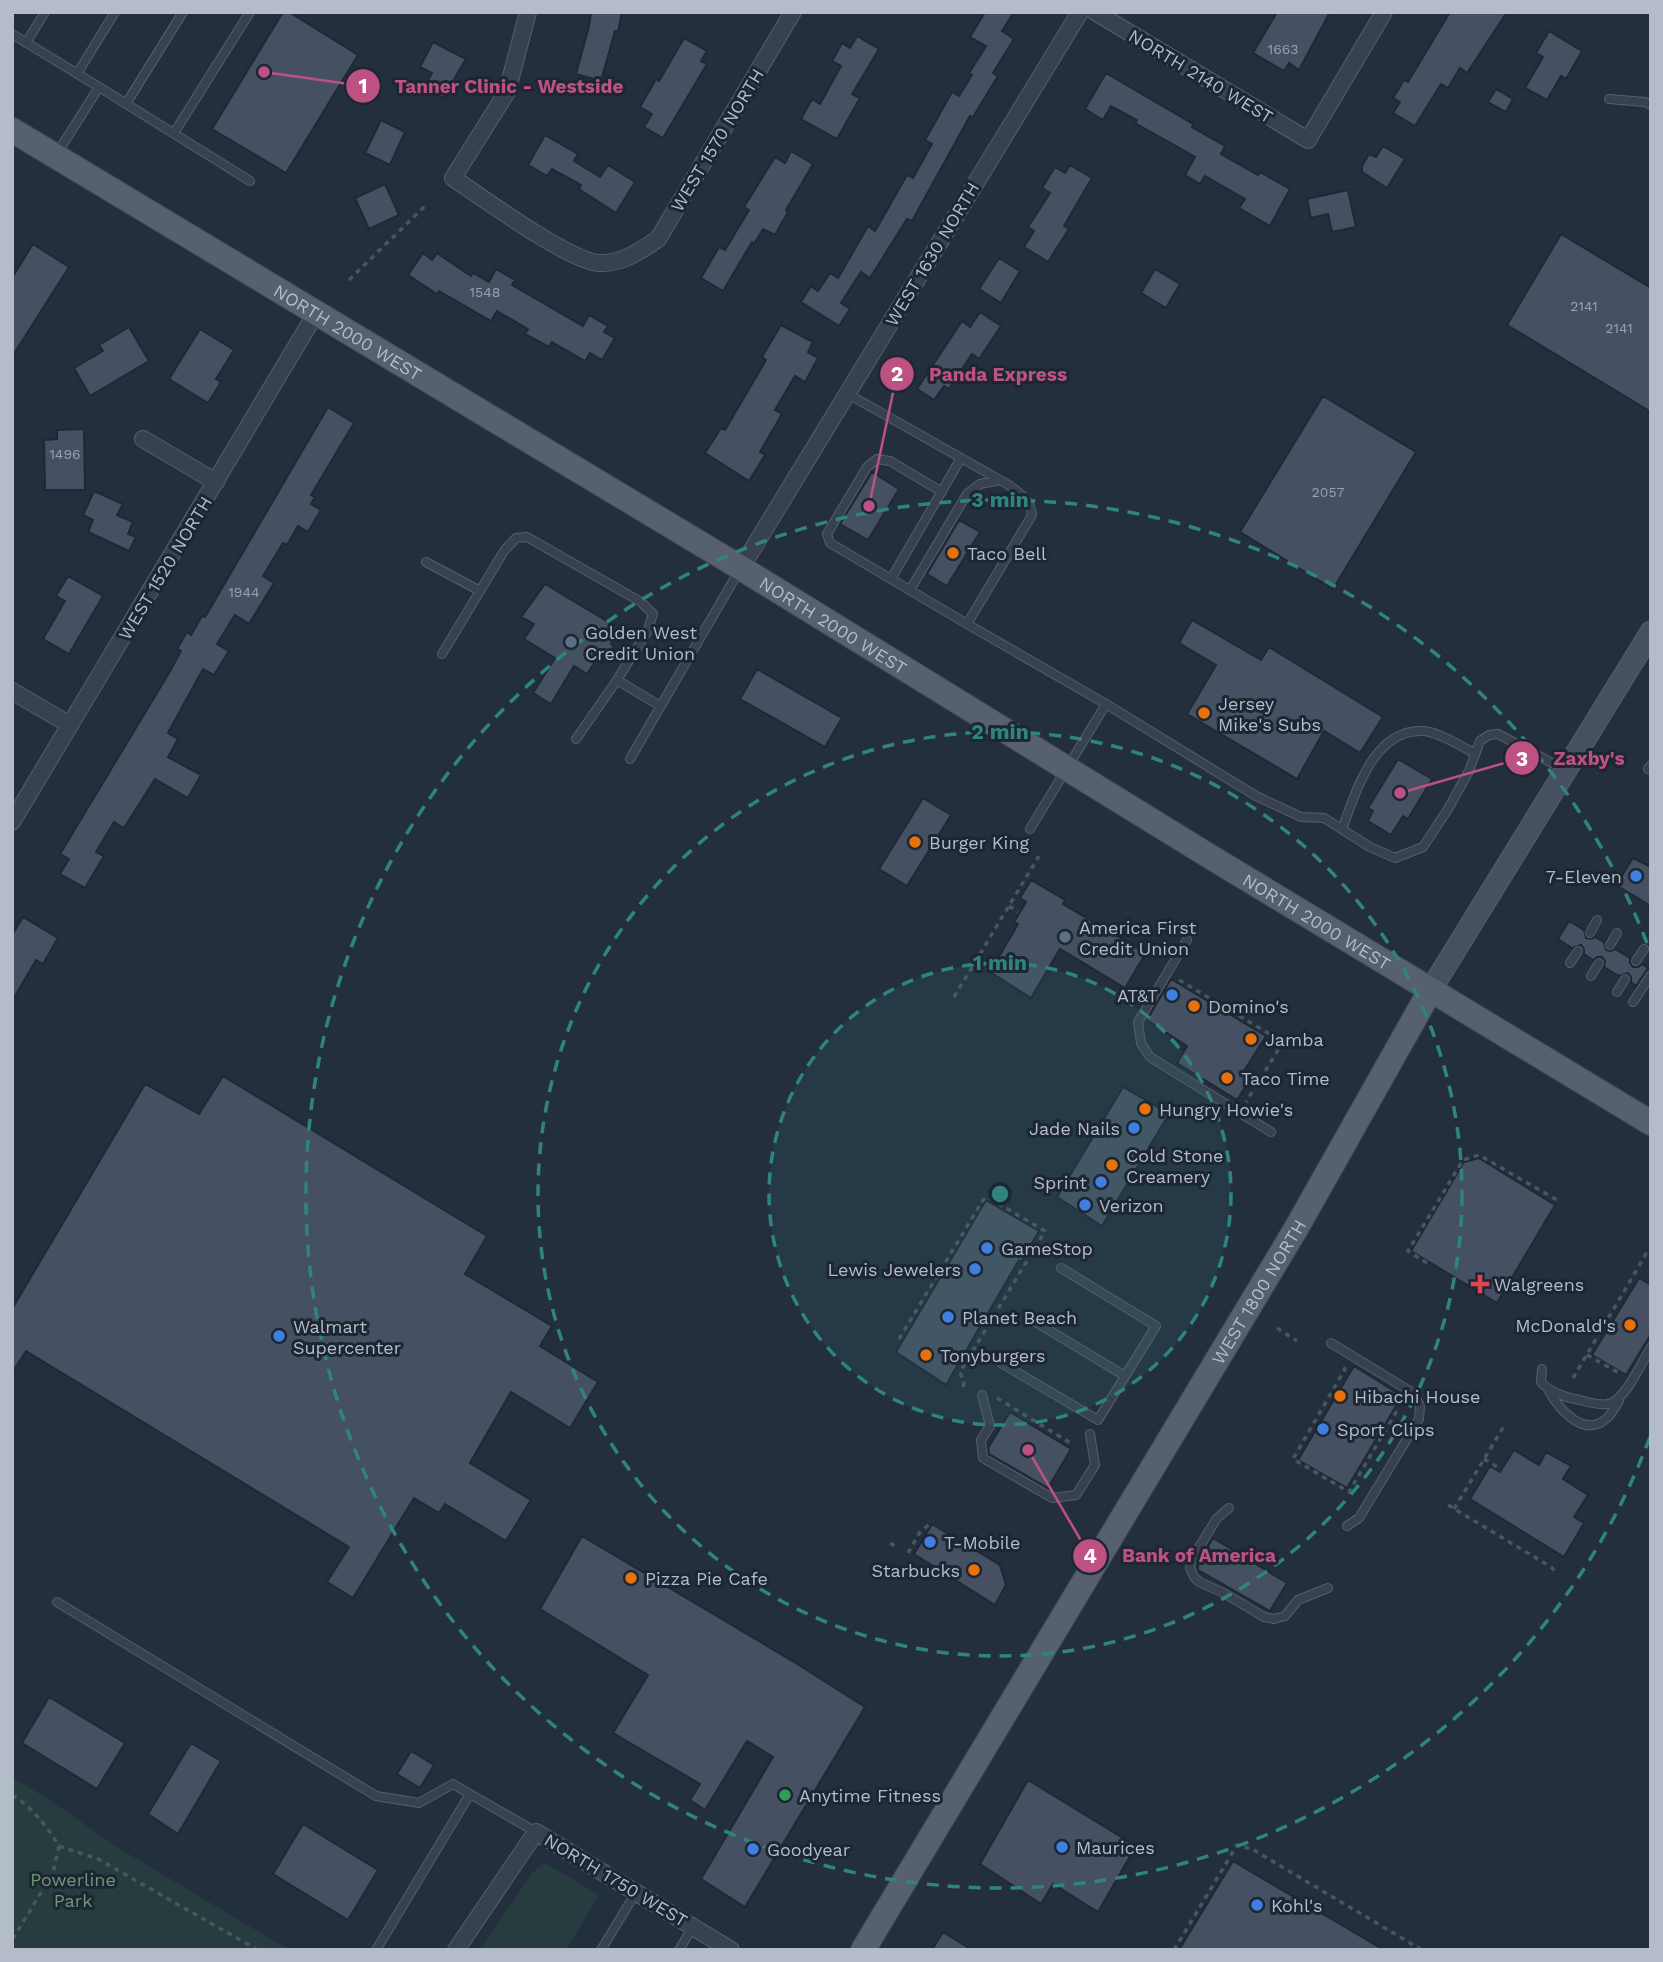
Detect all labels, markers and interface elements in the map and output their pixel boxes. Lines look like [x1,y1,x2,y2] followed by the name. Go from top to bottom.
[1125,25,1277,127] street label: NORTH 2140 WEST
[1268,41,1298,57] house number: 1663
[666,65,768,215] street label: WEST 1570 NORTH
[345,66,638,106] callout: Tanner Clinic - Westside
[358,73,368,98] text: 1
[395,75,623,98] text: Tanner Clinic - Westside
[881,178,983,330] street label: WEST 1630 NORTH
[270,279,426,384] street label: NORTH 2000 WEST
[470,284,500,300] house number: 1548
[1570,298,1598,314] house number: 2141
[1605,320,1633,336] house number: 2141
[879,354,1081,394] callout: Panda Express
[891,361,903,386] text: 2
[929,363,1067,386] text: Panda Express
[49,446,81,462] house number: 1496
[1312,484,1345,500] house number: 2057
[971,487,1029,512] text: 3 min
[114,492,216,644] street label: WEST 1520 NORTH
[967,543,1047,564] place label: Taco Bell
[945,545,961,561] marker: Taco Bell
[756,572,911,678] street label: NORTH 2000 WEST
[228,584,260,600] house number: 1944
[585,622,697,664] place label: Golden West Credit Union
[563,634,579,650] marker: Golden West Credit Union
[1218,693,1321,735] place label: Jersey Mike's Subs
[1196,705,1212,721] marker: Jersey Mike's Subs
[971,719,1029,744] text: 2 min
[1504,738,1638,778] callout: Zaxby's
[1516,746,1528,771] text: 3
[1553,747,1625,770] text: Zaxby's
[929,832,1030,853] place label: Burger King
[907,834,923,850] marker: Burger King
[1546,866,1622,887] place label: 7-Eleven
[1239,868,1395,974] street label: NORTH 2000 WEST
[1628,868,1644,884] marker: 7-Eleven
[1079,917,1197,959] place label: America First Credit Union
[1057,929,1073,945] marker: America First Credit Union
[973,950,1027,975] text: 1 min
[1117,985,1158,1006] place label: AT&T
[1164,987,1180,1003] marker: AT&T
[1208,996,1289,1017] place label: Domino's
[1186,998,1202,1014] marker: Domino's
[1265,1029,1324,1050] place label: Jamba
[1243,1031,1259,1047] marker: Jamba
[1241,1068,1330,1089] place label: Taco Time
[1219,1070,1235,1086] marker: Taco Time
[1159,1099,1293,1120] place label: Hungry Howie's
[1137,1101,1153,1117] marker: Hungry Howie's
[1029,1118,1120,1139] place label: Jade Nails
[1126,1120,1142,1136] marker: Jade Nails
[1126,1145,1224,1187] place label: Cold Stone Creamery
[1104,1157,1120,1173] marker: Cold Stone Creamery
[1034,1172,1087,1193] place label: Sprint
[1093,1174,1109,1190] marker: Sprint
[988,1182,1012,1206] centre of rings
[1099,1195,1164,1216] place label: Verizon
[1077,1197,1093,1213] marker: Verizon
[1207,1216,1310,1368] street label: WEST 1800 NORTH
[1001,1238,1093,1259] place label: GameStop
[979,1240,995,1256] marker: GameStop
[828,1259,961,1280] place label: Lewis Jewelers
[967,1261,983,1277] marker: Lewis Jewelers
[1494,1274,1584,1295] place label: Walgreens
[1472,1276,1488,1292] marker: Walgreens
[962,1307,1077,1328] place label: Planet Beach
[940,1309,956,1325] marker: Planet Beach
[1515,1315,1616,1336] place label: McDonald's
[293,1316,401,1358] place label: Walmart Supercenter
[1622,1317,1638,1333] marker: McDonald's
[271,1328,287,1344] marker: Walmart Supercenter
[940,1345,1046,1366] place label: Tonyburgers
[918,1347,934,1363] marker: Tonyburgers
[1354,1386,1480,1407] place label: Hibachi House
[1332,1388,1348,1404] marker: Hibachi House
[1337,1419,1434,1440] place label: Sport Clips
[1315,1421,1331,1437] marker: Sport Clips
[944,1532,1020,1553] place label: T-Mobile
[922,1534,938,1550] marker: T-Mobile
[1072,1536,1290,1576] callout: Bank of America
[1083,1543,1097,1568] text: 4
[1122,1544,1276,1567] text: Bank of America
[871,1560,960,1581] place label: Starbucks
[966,1562,982,1578] marker: Starbucks
[645,1568,768,1589] place label: Pizza Pie Cafe
[623,1570,639,1586] marker: Pizza Pie Cafe
[799,1785,941,1806] place label: Anytime Fitness
[777,1787,793,1803] marker: Anytime Fitness
[541,1829,692,1931] street label: NORTH 1750 WEST
[1076,1837,1155,1858] place label: Maurices
[767,1839,850,1860] place label: Goodyear
[1054,1839,1070,1855] marker: Maurices
[745,1841,761,1857] marker: Goodyear
[30,1869,116,1911] park label: Powerline Park
[1271,1895,1323,1916] place label: Kohl's
[1249,1897,1265,1913] marker: Kohl's

